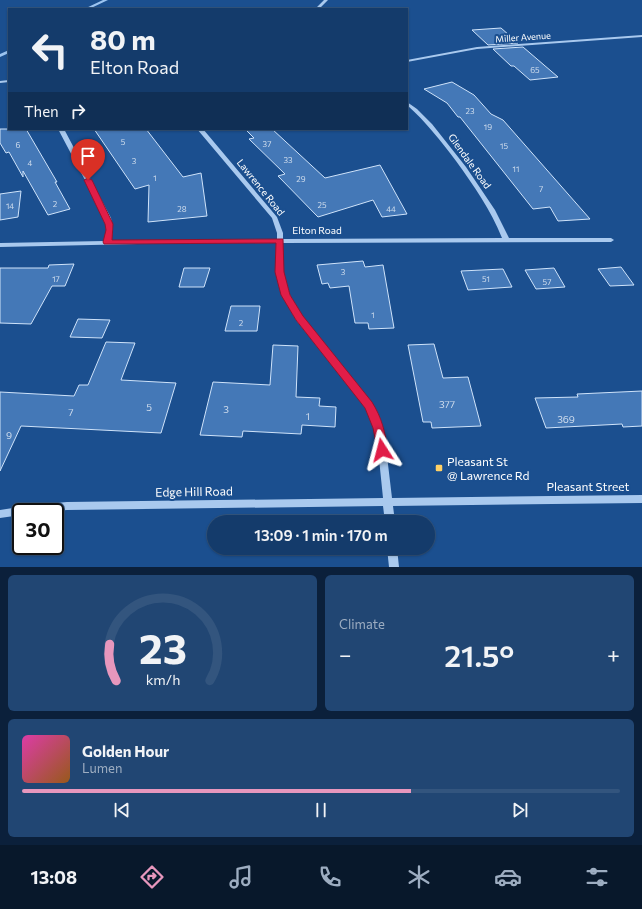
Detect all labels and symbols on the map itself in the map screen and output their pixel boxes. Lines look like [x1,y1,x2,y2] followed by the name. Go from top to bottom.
[495,30,551,44] street label: Miller Avenue
[530,65,540,75] house number: 65
[466,106,475,116] house number: 23
[484,122,492,132] house number: 19
[446,131,494,191] street label: Glendale Road
[121,137,126,147] house number: 5
[71,139,105,180] pin
[263,139,271,149] house number: 37
[16,140,21,150] house number: 6
[500,141,508,151] house number: 15
[283,155,293,165] house number: 33
[132,156,137,166] house number: 3
[235,156,288,218] street label: Lawrence Road
[28,158,33,168] house number: 4
[513,164,519,174] house number: 11
[153,173,157,183] house number: 1
[296,174,306,184] house number: 29
[539,184,543,194] house number: 7
[53,199,58,209] house number: 2
[317,200,327,210] house number: 25
[6,201,14,211] house number: 14
[177,204,187,214] house number: 28
[386,204,396,214] house number: 44
[292,224,342,236] street label: Elton Road
[341,267,346,277] house number: 3
[52,274,60,284] house number: 17
[482,274,490,284] house number: 51
[543,277,551,287] house number: 57
[371,310,375,320] house number: 1
[239,318,244,328] house number: 2
[439,398,455,410] house number: 377
[146,401,152,413] house number: 5
[223,403,229,415] house number: 3
[68,406,74,418] house number: 7
[306,410,310,422] house number: 1
[557,413,575,425] house number: 369
[6,429,12,441] house number: 9
[361,429,403,471] position arrow
[447,454,530,482] place label: Pleasant St @ Lawrence Rd
[434,463,444,473] marker: Pleasant St @ Lawrence Rd
[547,479,630,493] street label: Pleasant Street
[155,483,233,499] street label: Edge Hill Road
[12,503,64,555] speed limit sign: 30

